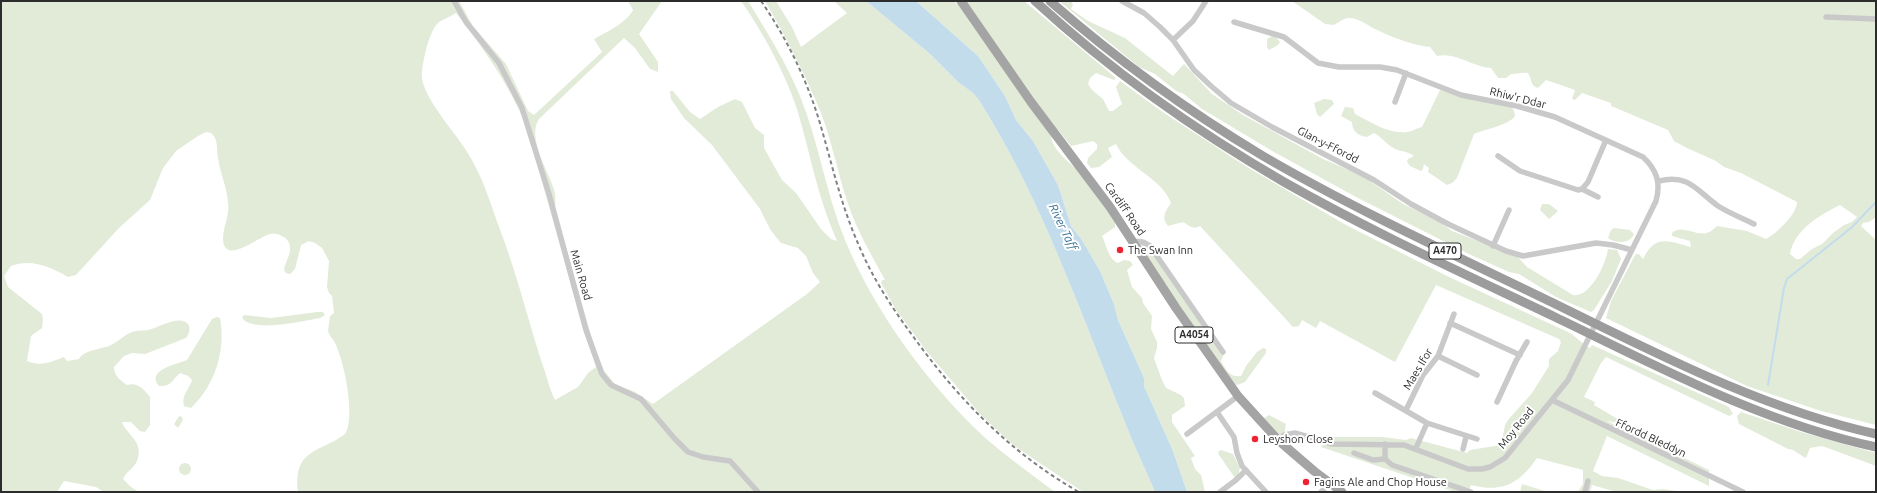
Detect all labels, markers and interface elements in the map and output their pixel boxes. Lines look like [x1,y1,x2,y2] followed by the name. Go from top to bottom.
[1488,85,1548,111] street label: Rhiw'r Ddar
[1295,124,1361,166] street label: Glan-y-Ffordd
[1102,180,1148,238] street label: Cardiff Road
[1046,201,1080,253] water label: River Taff
[1128,243,1193,257] place label: The Swan Inn
[1429,243,1461,259] road number: A470
[1115,245,1125,255] marker: The Swan Inn
[567,248,595,302] street label: Main Road
[1175,327,1213,343] road number: A4054
[1400,346,1436,392] street label: Maes Ifor
[1495,405,1537,451] street label: Moy Road
[1614,416,1688,460] street label: Ffordd Bleddyn
[1263,432,1333,446] place label: Leyshon Close
[1250,434,1260,444] marker: Leyshon Close
[1314,475,1447,489] place label: Fagins Ale and Chop House
[1301,477,1311,487] marker: Fagins Ale and Chop House

